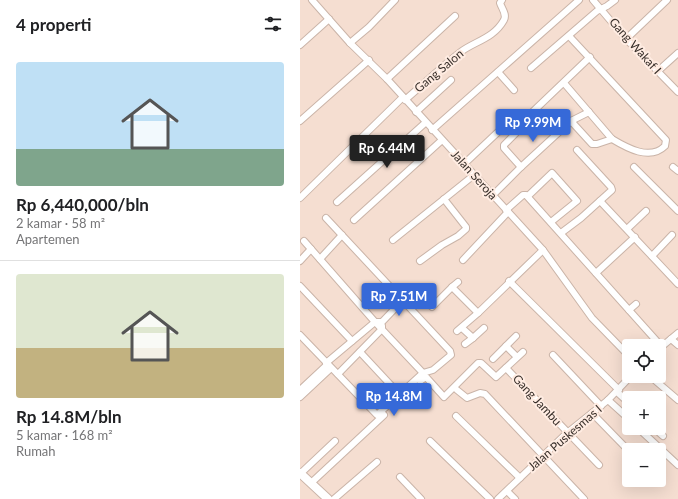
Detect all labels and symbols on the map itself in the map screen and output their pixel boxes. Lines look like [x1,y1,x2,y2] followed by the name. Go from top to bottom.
[606,14,665,77] street label: Gang Wakaf I
[411,46,466,95] street label: Gang Salon
[492,109,574,143] pin: Rp 9.99M
[346,135,428,169] pin: Rp 6.44M
[448,147,501,203] street label: Jalan Seroja
[358,283,440,317] pin: Rp 7.51M
[510,371,565,428] street label: Gang Jambu
[353,383,435,417] pin: Rp 14.8M
[525,401,605,474] street label: Jalan Puskesmas I

